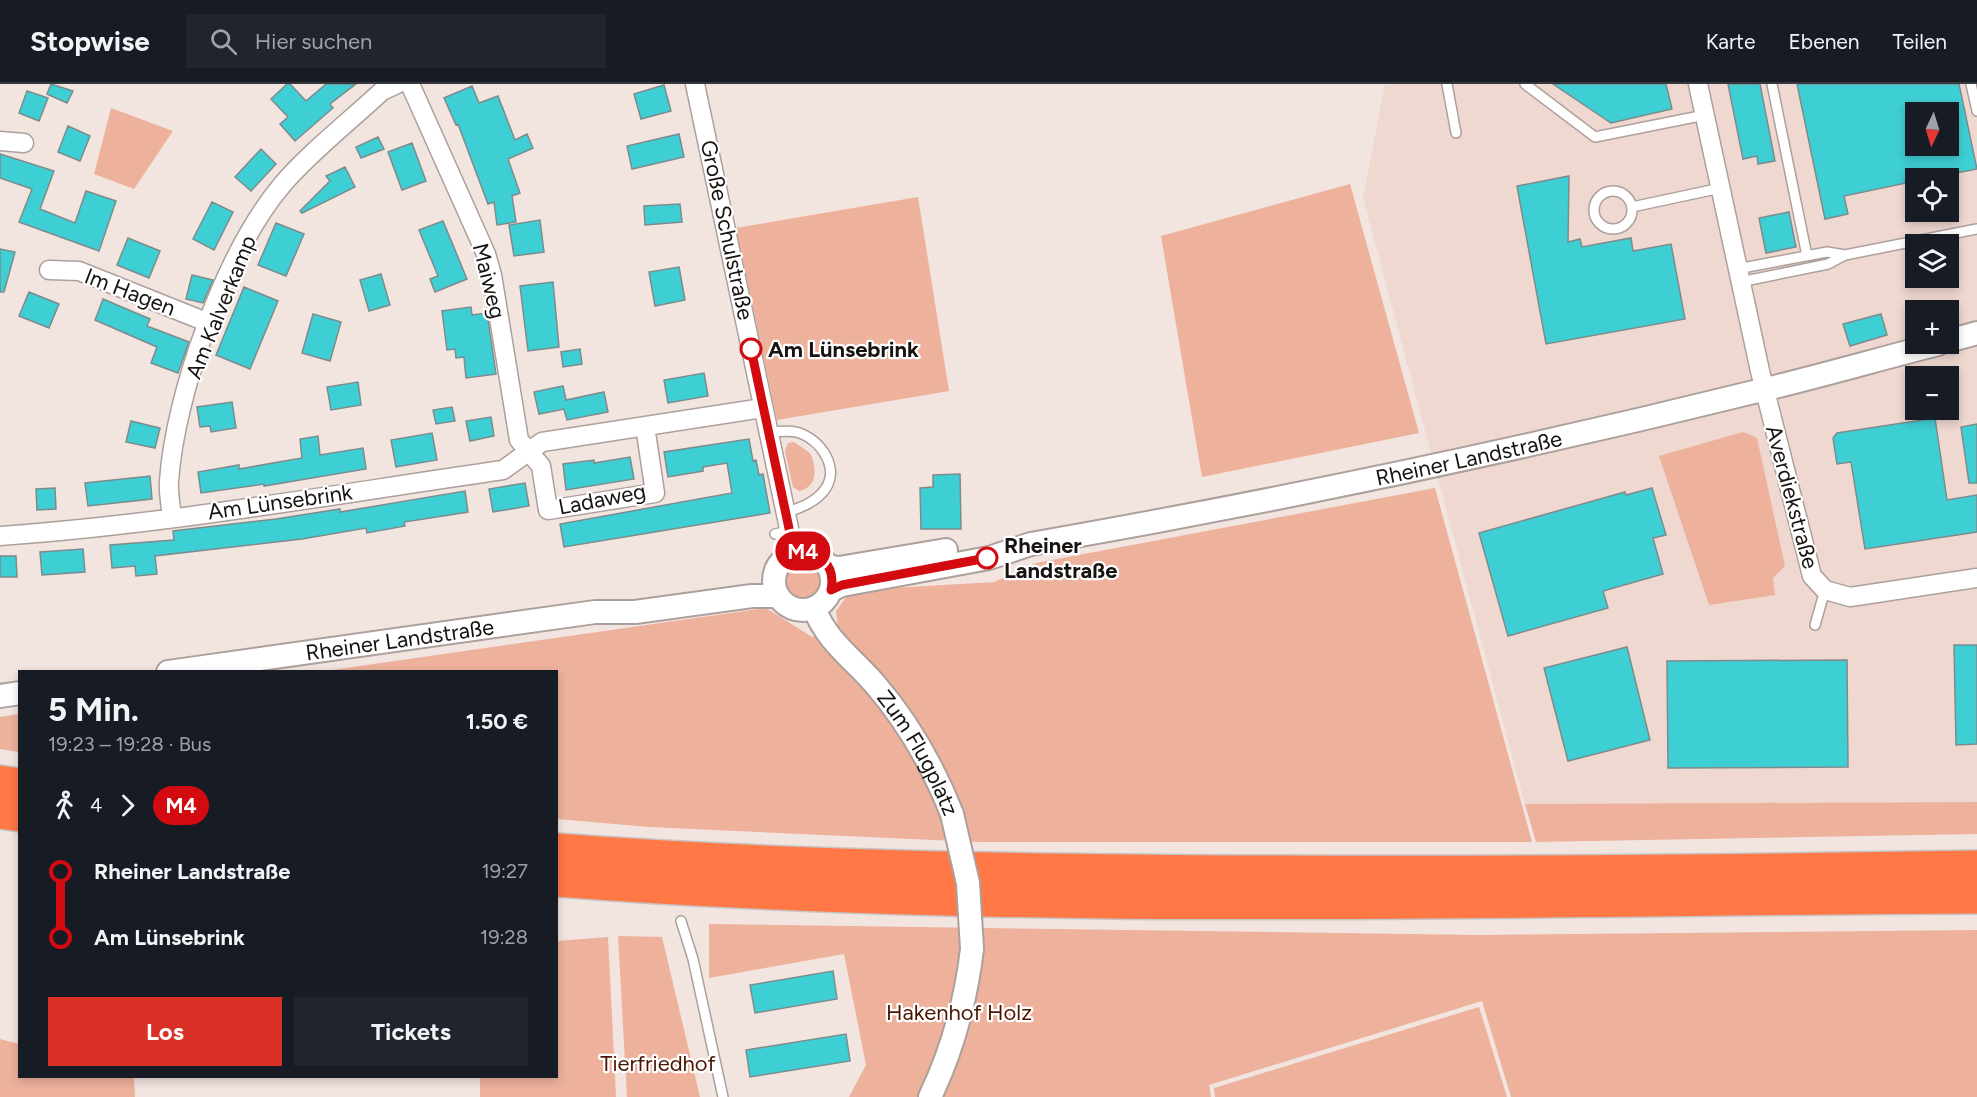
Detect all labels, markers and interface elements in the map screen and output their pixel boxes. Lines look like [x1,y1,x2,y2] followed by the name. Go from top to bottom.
[186,14,606,68] search box
[30,24,150,58] text: Stopwise
[207,25,240,58] icon: search
[255,28,372,55] text: Hier suchen
[1706,29,1755,54] text: Karte
[1788,29,1860,54] text: Ebenen
[1893,29,1947,54] text: Teilen
[1905,102,1959,156] north arrow
[1905,102,1959,420] map controls
[695,138,759,322] street label: Große Schulstraße
[1905,168,1959,222] button: locate
[180,231,262,383] street label: Am Kalverkamp
[1905,234,1959,288] button: layers
[467,240,511,322] street label: Maiweg
[81,262,179,322] street label: Im Hagen
[1905,300,1959,354] button: +
[768,336,919,363] place label: Am Lünsebrink
[740,338,762,360] marker: Am Lünsebrink
[1905,366,1959,420] button: −
[1760,422,1824,572] street label: Averdiekstraße
[1373,424,1565,491] street label: Rheiner Landstraße
[556,477,648,521] street label: Ladaweg
[206,478,354,526] street label: Am Lünsebrink
[776,532,830,570] line badge: M4
[1004,532,1117,584] place label: Rheiner Landstraße
[787,539,819,564] text: M4
[976,547,998,569] marker: Rheiner Landstraße
[304,613,496,666] street label: Rheiner Landstraße
[872,684,965,819] street label: Zum Flugplatz
[48,690,139,729] text: 5 Min.
[466,708,528,735] text: 1.50 €
[48,732,211,756] text: 19:23 – 19:28 · Bus
[48,789,81,822] icon: walk
[111,789,144,822] icon: forward
[90,793,102,817] text: 4
[165,793,197,818] text: M4
[94,858,290,885] text: Rheiner Landstraße
[481,859,528,883] text: 19:27
[94,924,245,951] text: Am Lünsebrink
[480,925,528,949] text: 19:28
[48,997,282,1066] button: Los
[294,997,528,1066] button: Tickets
[886,999,1032,1026] park label: Hakenhof Holz
[600,1050,717,1077] park label: Tierfriedhof

